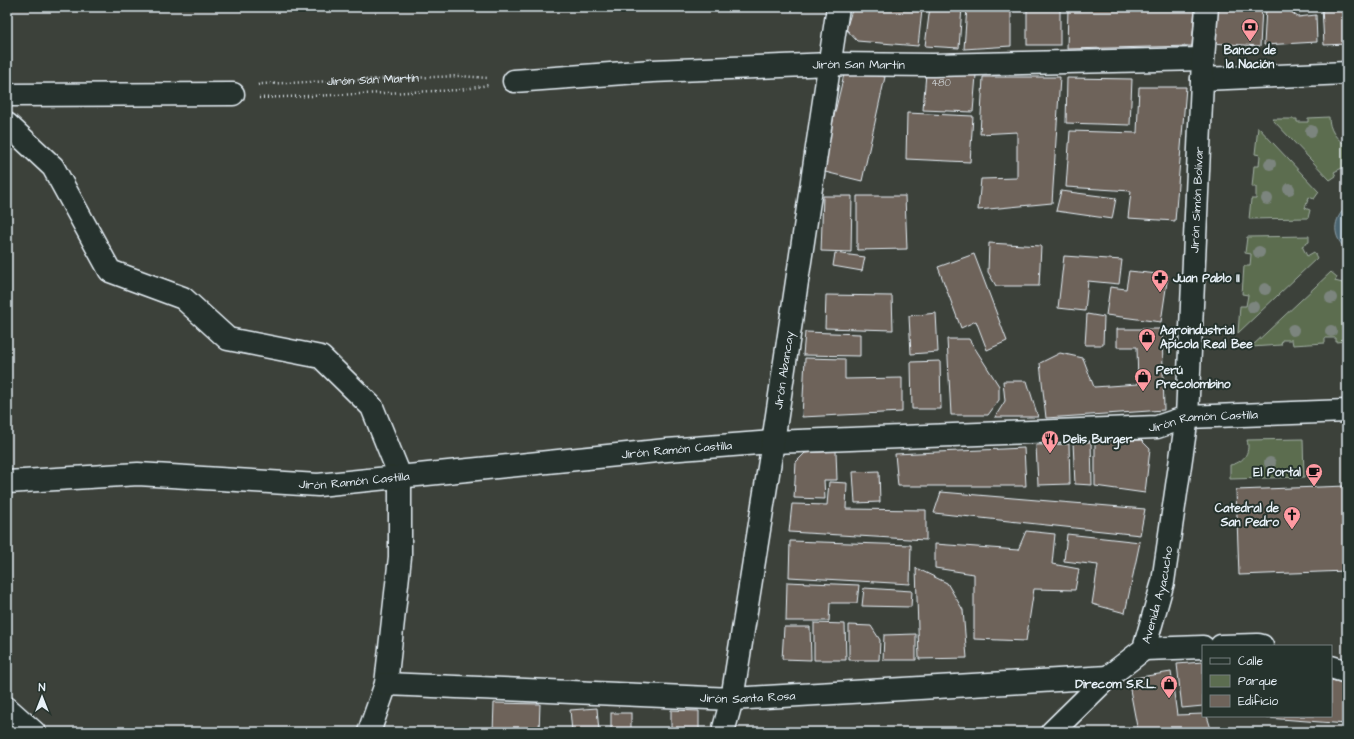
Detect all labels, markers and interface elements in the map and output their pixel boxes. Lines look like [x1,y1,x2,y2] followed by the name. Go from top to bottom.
[1240,17,1260,42] bank icon: Banco de la Nación
[1224,42,1277,73] place label: Banco de la Nación
[812,55,905,73] street label: Jirón San Martín
[326,69,419,90] street label: Jirón San Martín
[931,76,951,90] house number: 480
[1186,146,1208,253] street label: Jirón Simón Bolívar
[1150,268,1170,293] pharmacy icon: Juan Pablo II
[1172,270,1240,287] place label: Juan Pablo II
[1160,322,1253,354] place label: Agroindustrial Apícola Real Bee
[1137,327,1157,352] shop icon: Agroindustrial Apícola Real Bee
[769,329,799,411] street label: Jirón Abancay
[1156,362,1231,393] place label: Perú Precolombino
[1133,367,1153,392] shop icon: Perú Precolombino
[1148,406,1258,436] street label: Jirón Ramón Castilla
[1040,429,1060,454] restaurant icon: Delis Burger
[1063,431,1133,450] place label: Delis Burger
[620,437,733,463] street label: Jirón Ramón Castilla
[1304,462,1324,487] cafe icon: El Portal
[1253,464,1301,481] place label: El Portal
[298,467,410,494] street label: Jirón Ramón Castilla
[1215,500,1279,531] place label: Catedral de San Pedro
[1282,505,1302,530] church icon: Catedral de San Pedro
[1137,545,1177,645] street label: Avenida Ayacucho
[1202,645,1332,717] legend
[1238,653,1263,670] text: Calle
[1238,673,1278,690] text: Parque
[1159,674,1179,699] shop icon: Direcom S.R.L.
[1075,676,1156,693] place label: Direcom S.R.L.
[22,677,62,717] north arrow
[39,680,46,695] text: N
[700,687,796,708] street label: Jirón Santa Rosa
[1238,693,1278,710] text: Edificio

